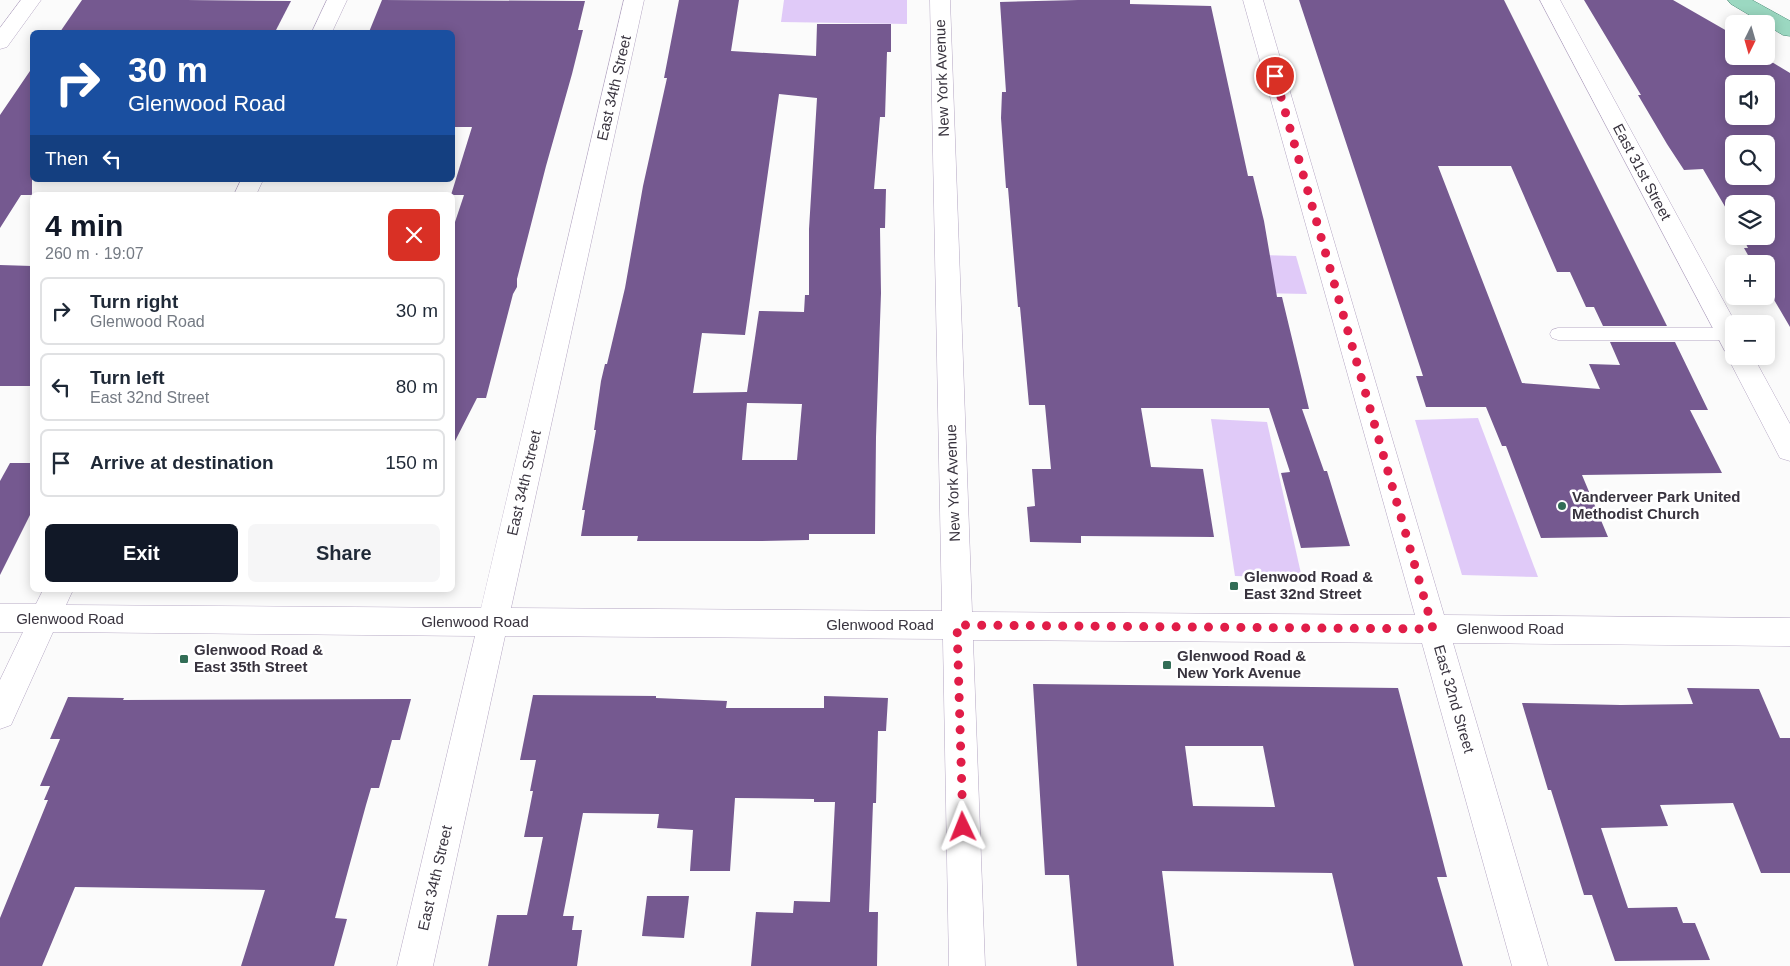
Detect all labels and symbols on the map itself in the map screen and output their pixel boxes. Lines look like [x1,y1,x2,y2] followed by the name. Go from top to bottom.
[1725,15,1775,65] north arrow
[931,19,952,137] street label: New York Avenue
[593,33,634,142] street label: East 34th Street
[1254,55,1296,97] pin
[1610,121,1675,224] street label: East 31st Street
[942,424,963,542] street label: New York Avenue
[503,428,544,537] street label: East 34th Street
[1572,488,1740,522] place label: Vanderveer Park United Methodist Church
[1556,500,1568,512] marker: Vanderveer Park United Methodist Church
[1244,568,1373,602] place label: Glenwood Road & East 32nd Street
[1228,580,1240,592] marker: Glenwood Road & East 32nd Street
[16,610,124,627] street label: Glenwood Road
[421,613,529,630] street label: Glenwood Road
[826,616,934,633] street label: Glenwood Road
[1456,620,1564,637] street label: Glenwood Road
[194,641,323,675] place label: Glenwood Road & East 35th Street
[1431,643,1478,756] street label: East 32nd Street
[1177,647,1306,681] place label: Glenwood Road & New York Avenue
[178,653,190,665] marker: Glenwood Road & East 35th Street
[1161,659,1173,671] marker: Glenwood Road & New York Avenue
[936,800,988,852] position arrow
[414,823,455,932] street label: East 34th Street

